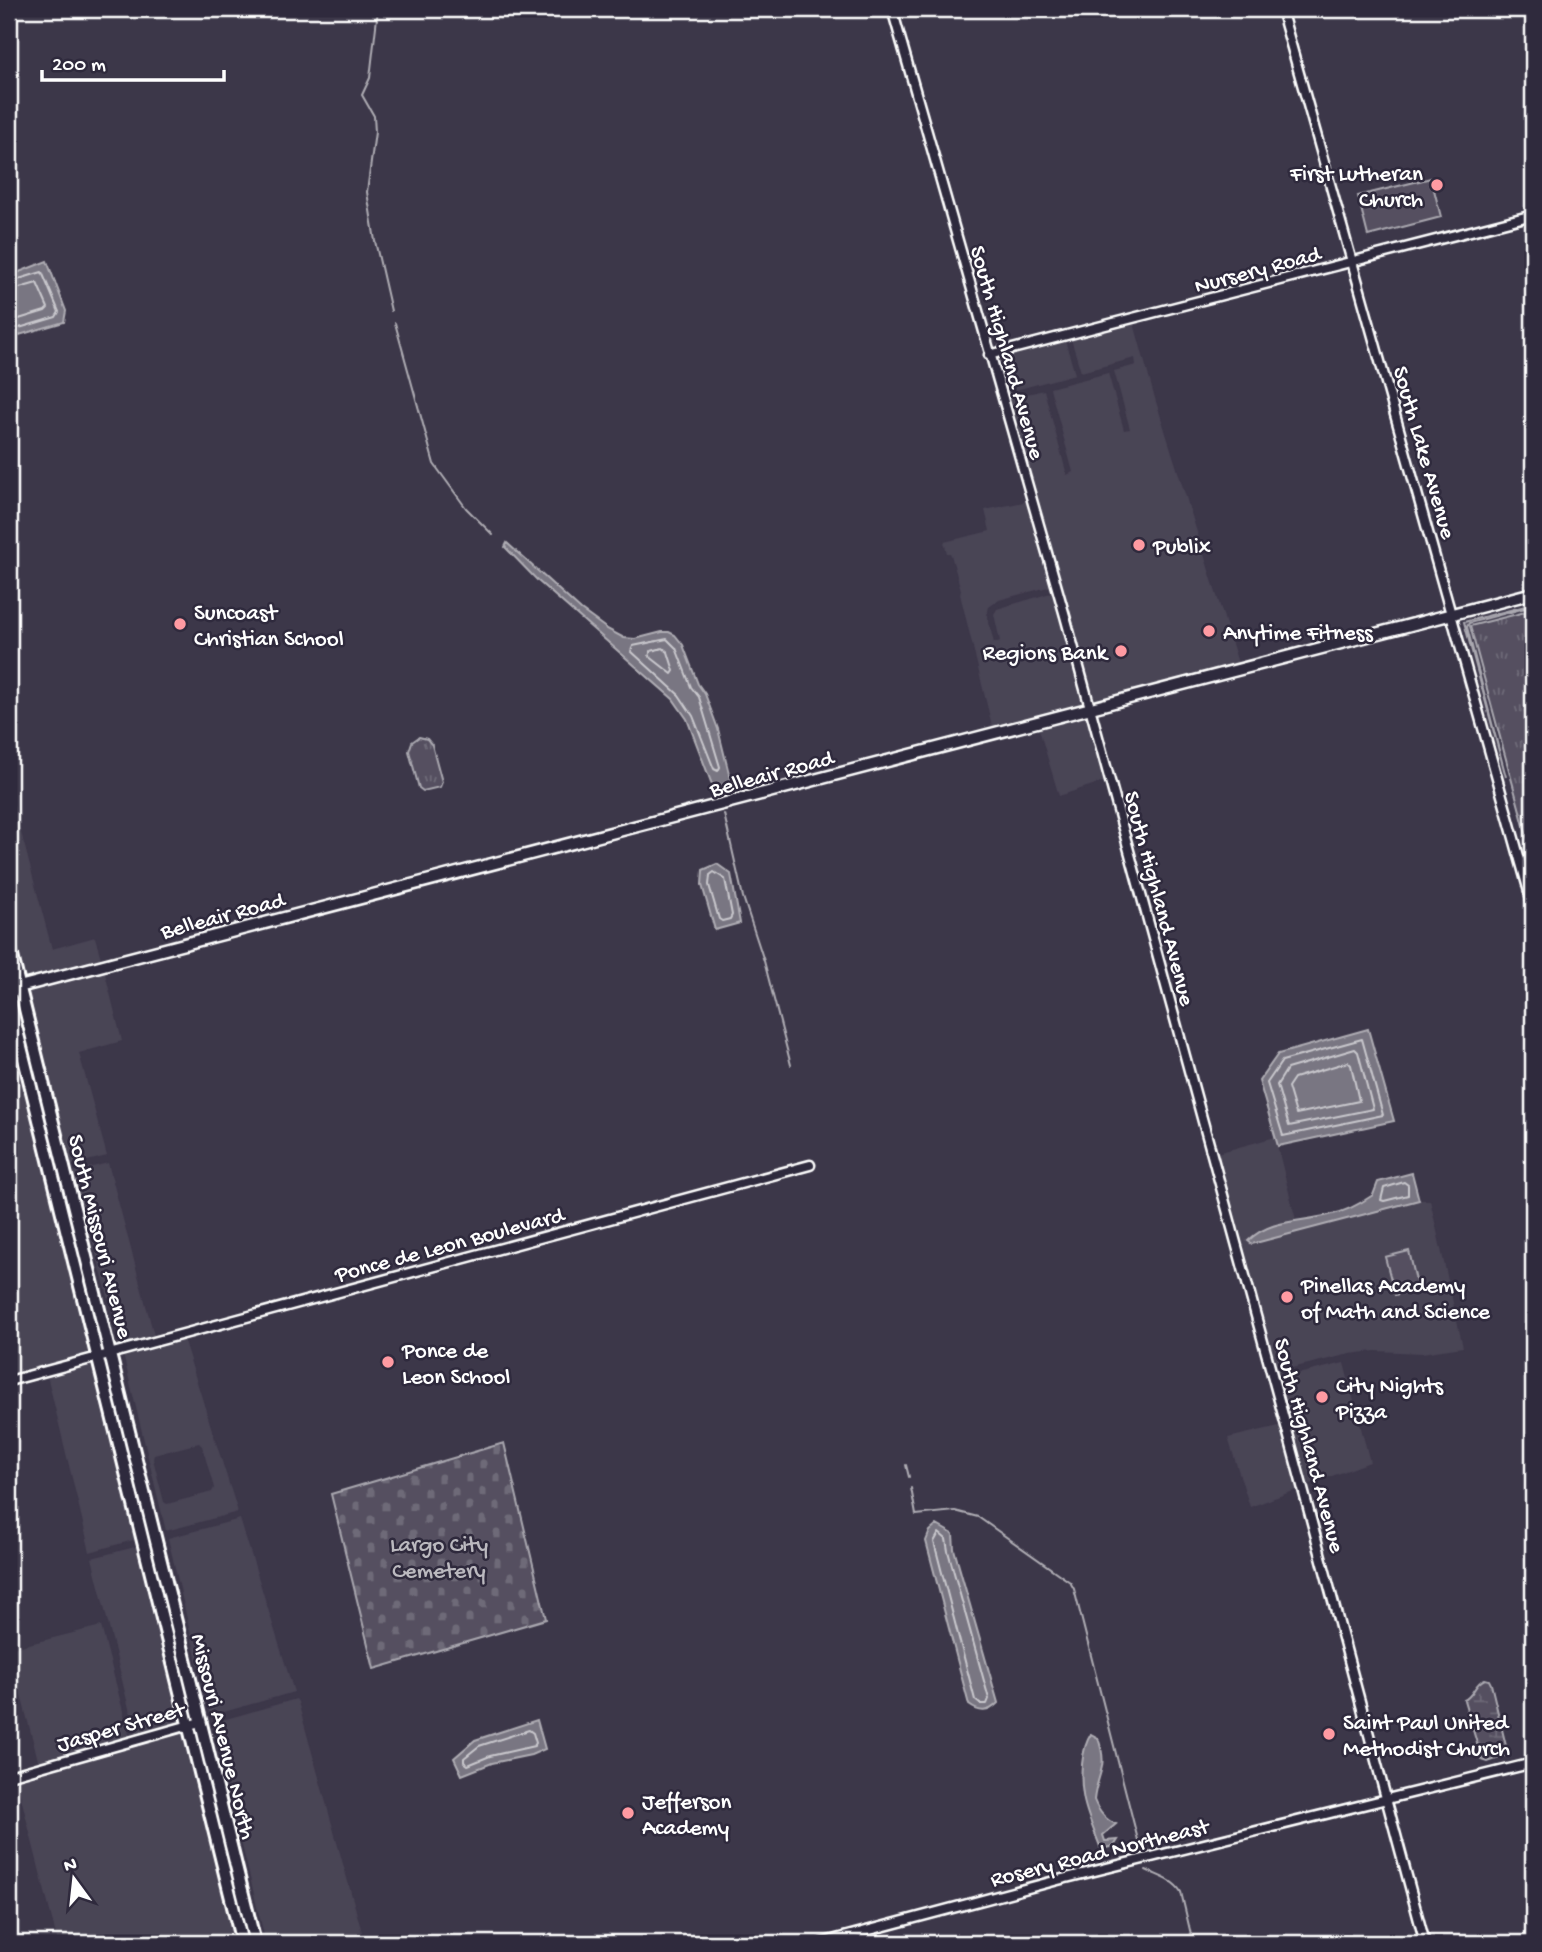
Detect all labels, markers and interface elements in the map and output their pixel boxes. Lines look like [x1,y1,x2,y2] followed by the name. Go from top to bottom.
[42,38,224,82] scale bar
[52,54,106,79] text: 200 m
[1289,162,1423,215] place label: First Lutheran Church
[1429,177,1445,193] marker: First Lutheran Church
[1192,241,1325,301] street label: Nursery Road
[962,243,1049,464] street label: South Highland Avenue
[1385,363,1461,544] street label: South Lake Avenue
[1152,535,1211,562] place label: Publix
[1131,537,1147,553] marker: Publix
[194,601,344,654] place label: Suncoast Christian School
[172,616,188,632] marker: Suncoast Christian School
[1223,621,1373,648] place label: Anytime Fitness
[1201,623,1217,639] marker: Anytime Fitness
[983,641,1110,668] place label: Regions Bank
[1113,643,1129,659] marker: Regions Bank
[706,745,838,805] street label: Belleair Road
[1116,789,1200,1010] street label: South Highland Avenue
[157,887,289,947] street label: Belleair Road
[60,1132,137,1343] street label: South Missouri Avenue
[331,1202,569,1290] street label: Ponce de Leon Boulevard
[1300,1274,1491,1327] place label: Pinellas Academy of Math and Science
[1279,1289,1295,1305] marker: Pinellas Academy of Math and Science
[1266,1336,1350,1557] street label: South Highland Avenue
[401,1339,510,1392] place label: Ponce de Leon School
[380,1354,396,1370] marker: Ponce de Leon School
[1335,1374,1443,1427] place label: City Nights Pizza
[1314,1389,1330,1405] marker: City Nights Pizza
[390,1533,488,1586] park label: Largo City Cemetery
[183,1631,260,1842] street label: Missouri Avenue North
[54,1697,189,1759] street label: Jasper Street
[1343,1711,1510,1764] place label: Saint Paul United Methodist Church
[1321,1726,1337,1742] marker: Saint Paul United Methodist Church
[642,1790,732,1843] place label: Jefferson Academy
[620,1805,636,1821] marker: Jefferson Academy
[988,1814,1213,1895] street label: Rosery Road Northeast
[38,1843,108,1913] north arrow
[62,1853,79,1879] text: N

